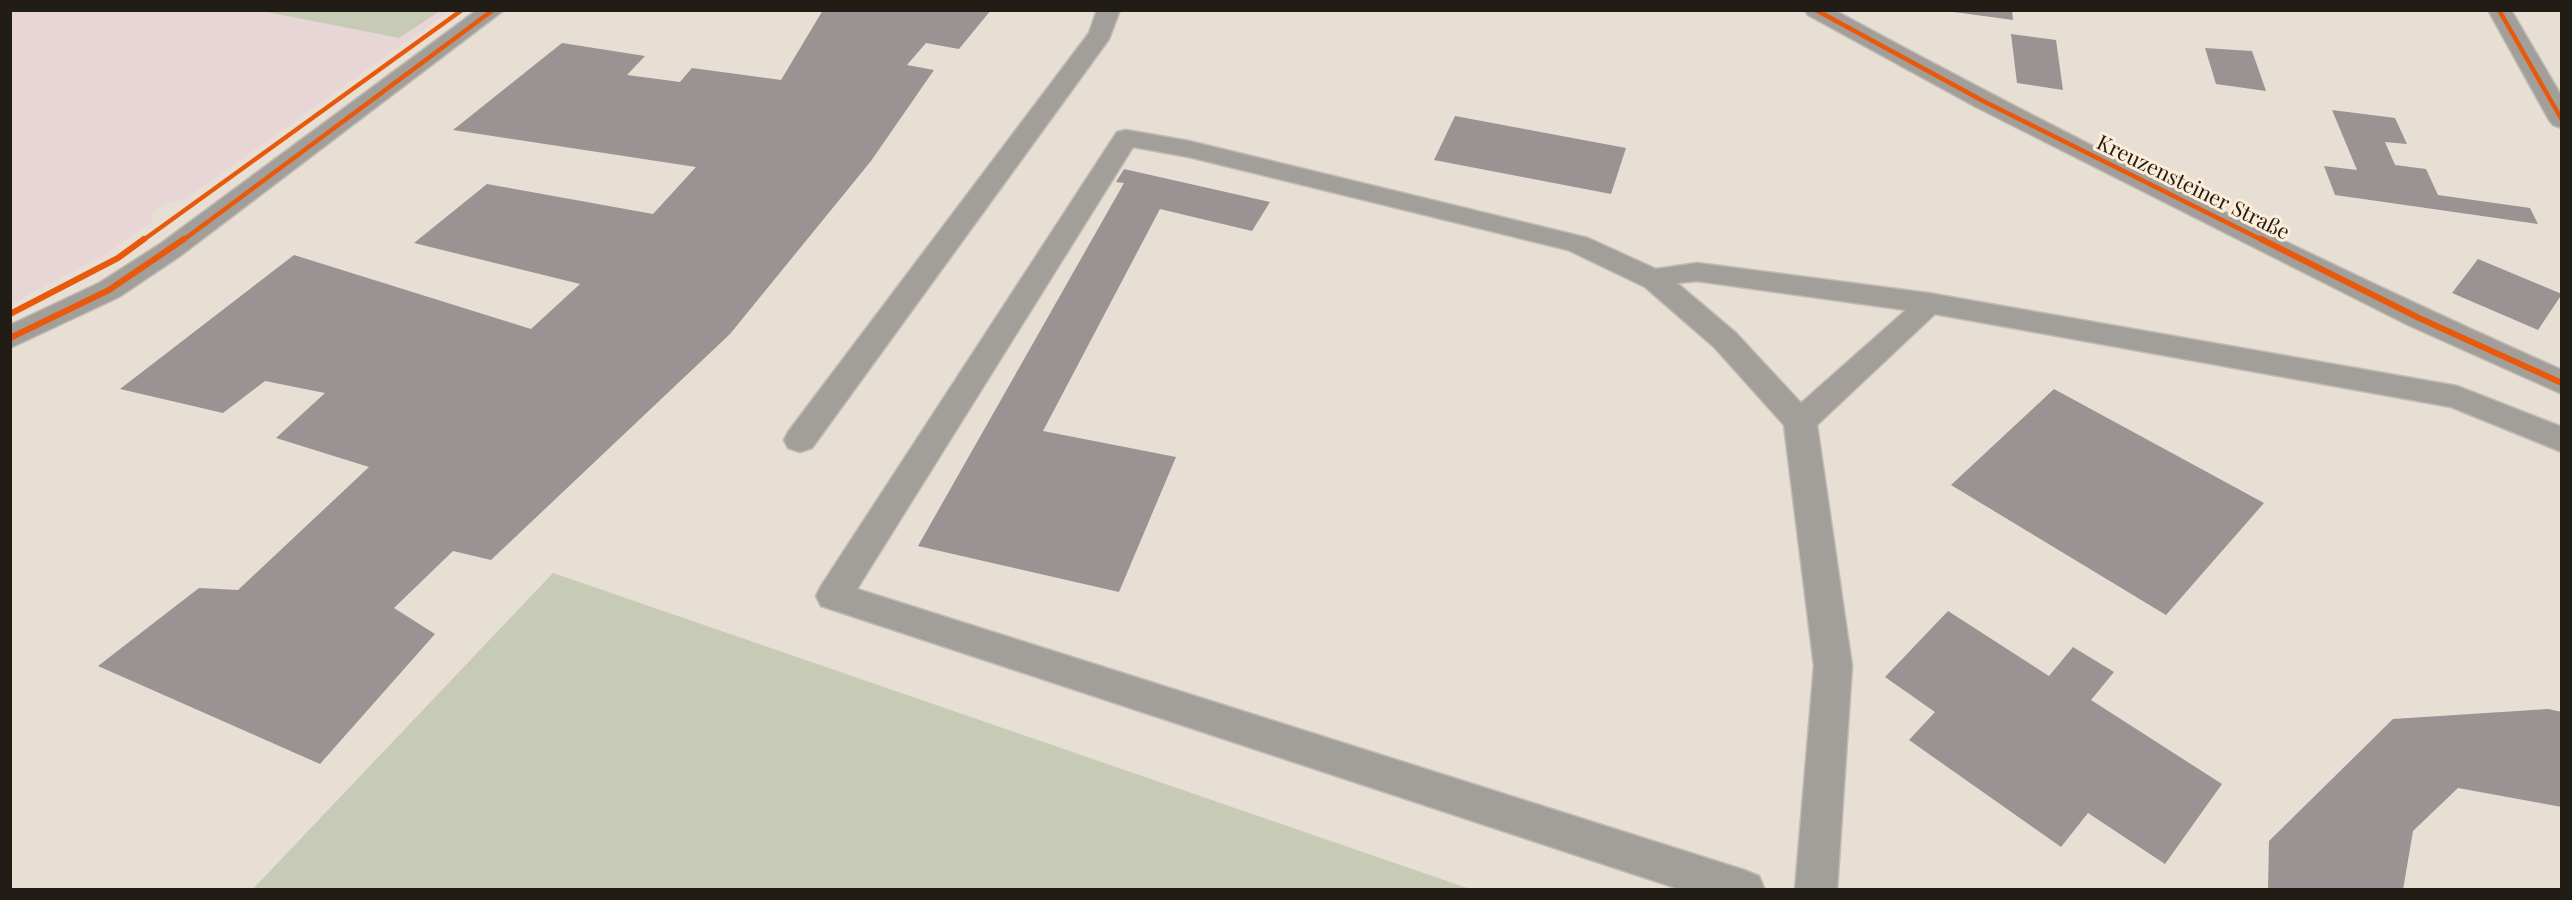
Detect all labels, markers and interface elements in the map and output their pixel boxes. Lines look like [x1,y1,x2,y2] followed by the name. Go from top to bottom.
[2092,130,2294,246] street label: Kreuzensteiner Straße

